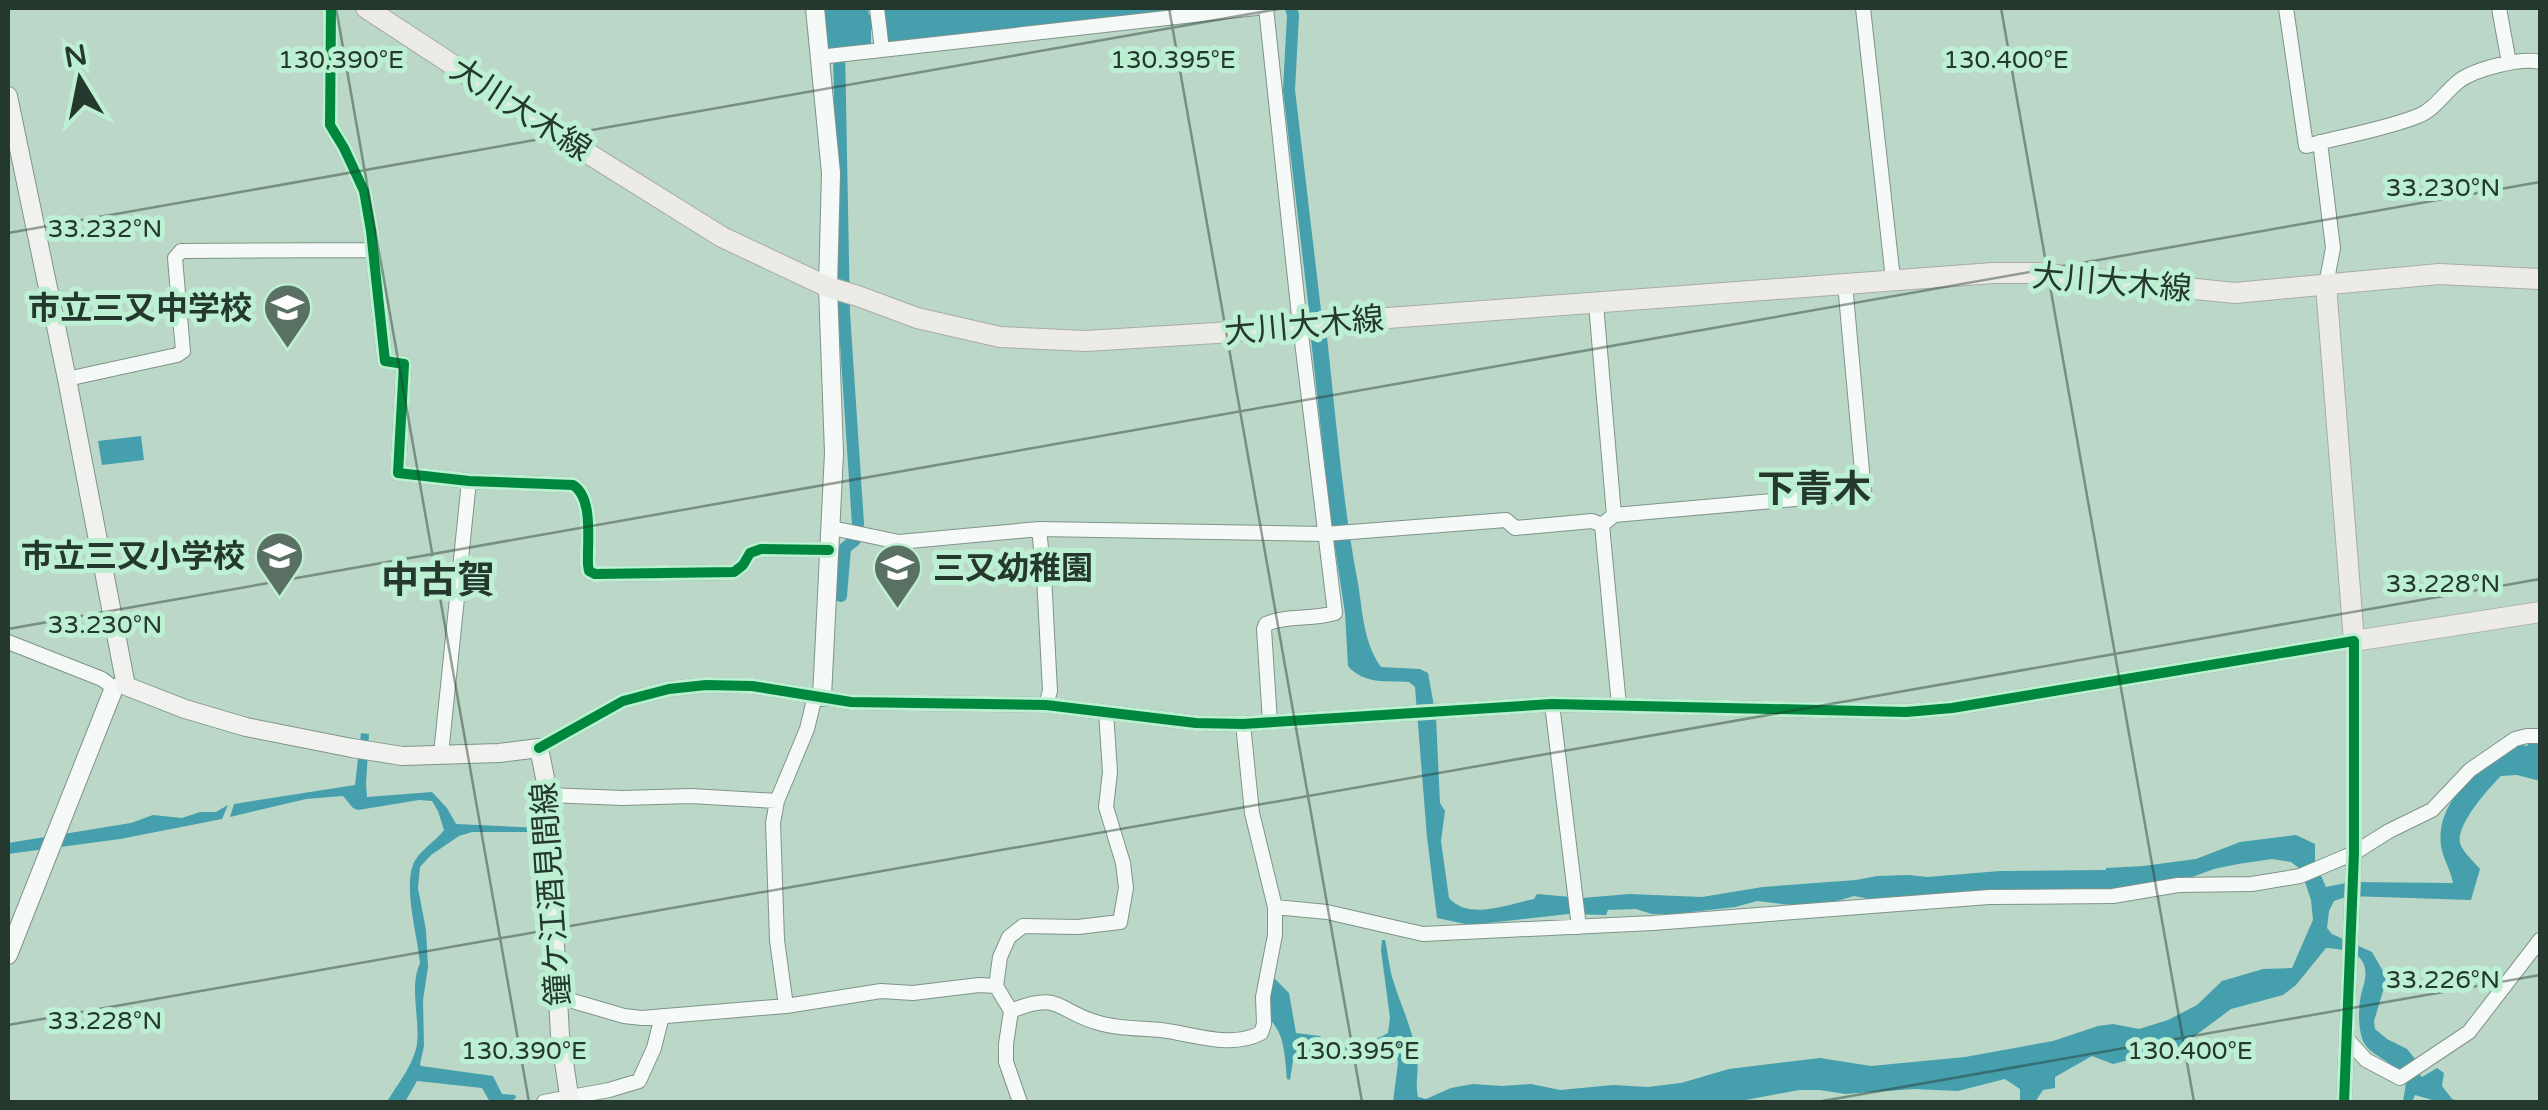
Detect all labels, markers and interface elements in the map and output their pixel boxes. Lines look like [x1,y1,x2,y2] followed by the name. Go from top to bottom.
[30,30,130,130] north arrow
[62,38,90,75] text: N
[278,45,404,75] text: 130.390°E
[1110,45,1236,75] text: 130.395°E
[1943,45,2069,75] text: 130.400°E
[443,50,598,169] street label: 大川大木線
[2386,173,2500,203] text: 33.230°N
[48,214,162,244] text: 33.232°N
[2031,257,2193,309] street label: 大川大木線
[261,282,313,350] school or university icon: 市立三又中学校
[28,290,252,328] place label: 市立三又中学校
[1223,300,1385,352] street label: 大川大木線
[1757,467,1871,513] district label: 下青木
[254,530,306,598] school or university icon: 市立三又小学校
[21,538,245,576] place label: 市立三又小学校
[872,542,924,610] school or university icon: 三又幼稚園
[933,550,1093,588] place label: 三又幼稚園
[381,558,495,604] district label: 中古賀
[2386,569,2500,599] text: 33.228°N
[48,610,162,640] text: 33.230°N
[525,781,579,1007] street label: 鐘ケ江酒見間線
[2386,965,2500,995] text: 33.226°N
[48,1006,162,1036] text: 33.228°N
[461,1036,587,1066] text: 130.390°E
[1294,1036,1420,1066] text: 130.395°E
[2127,1036,2253,1066] text: 130.400°E

